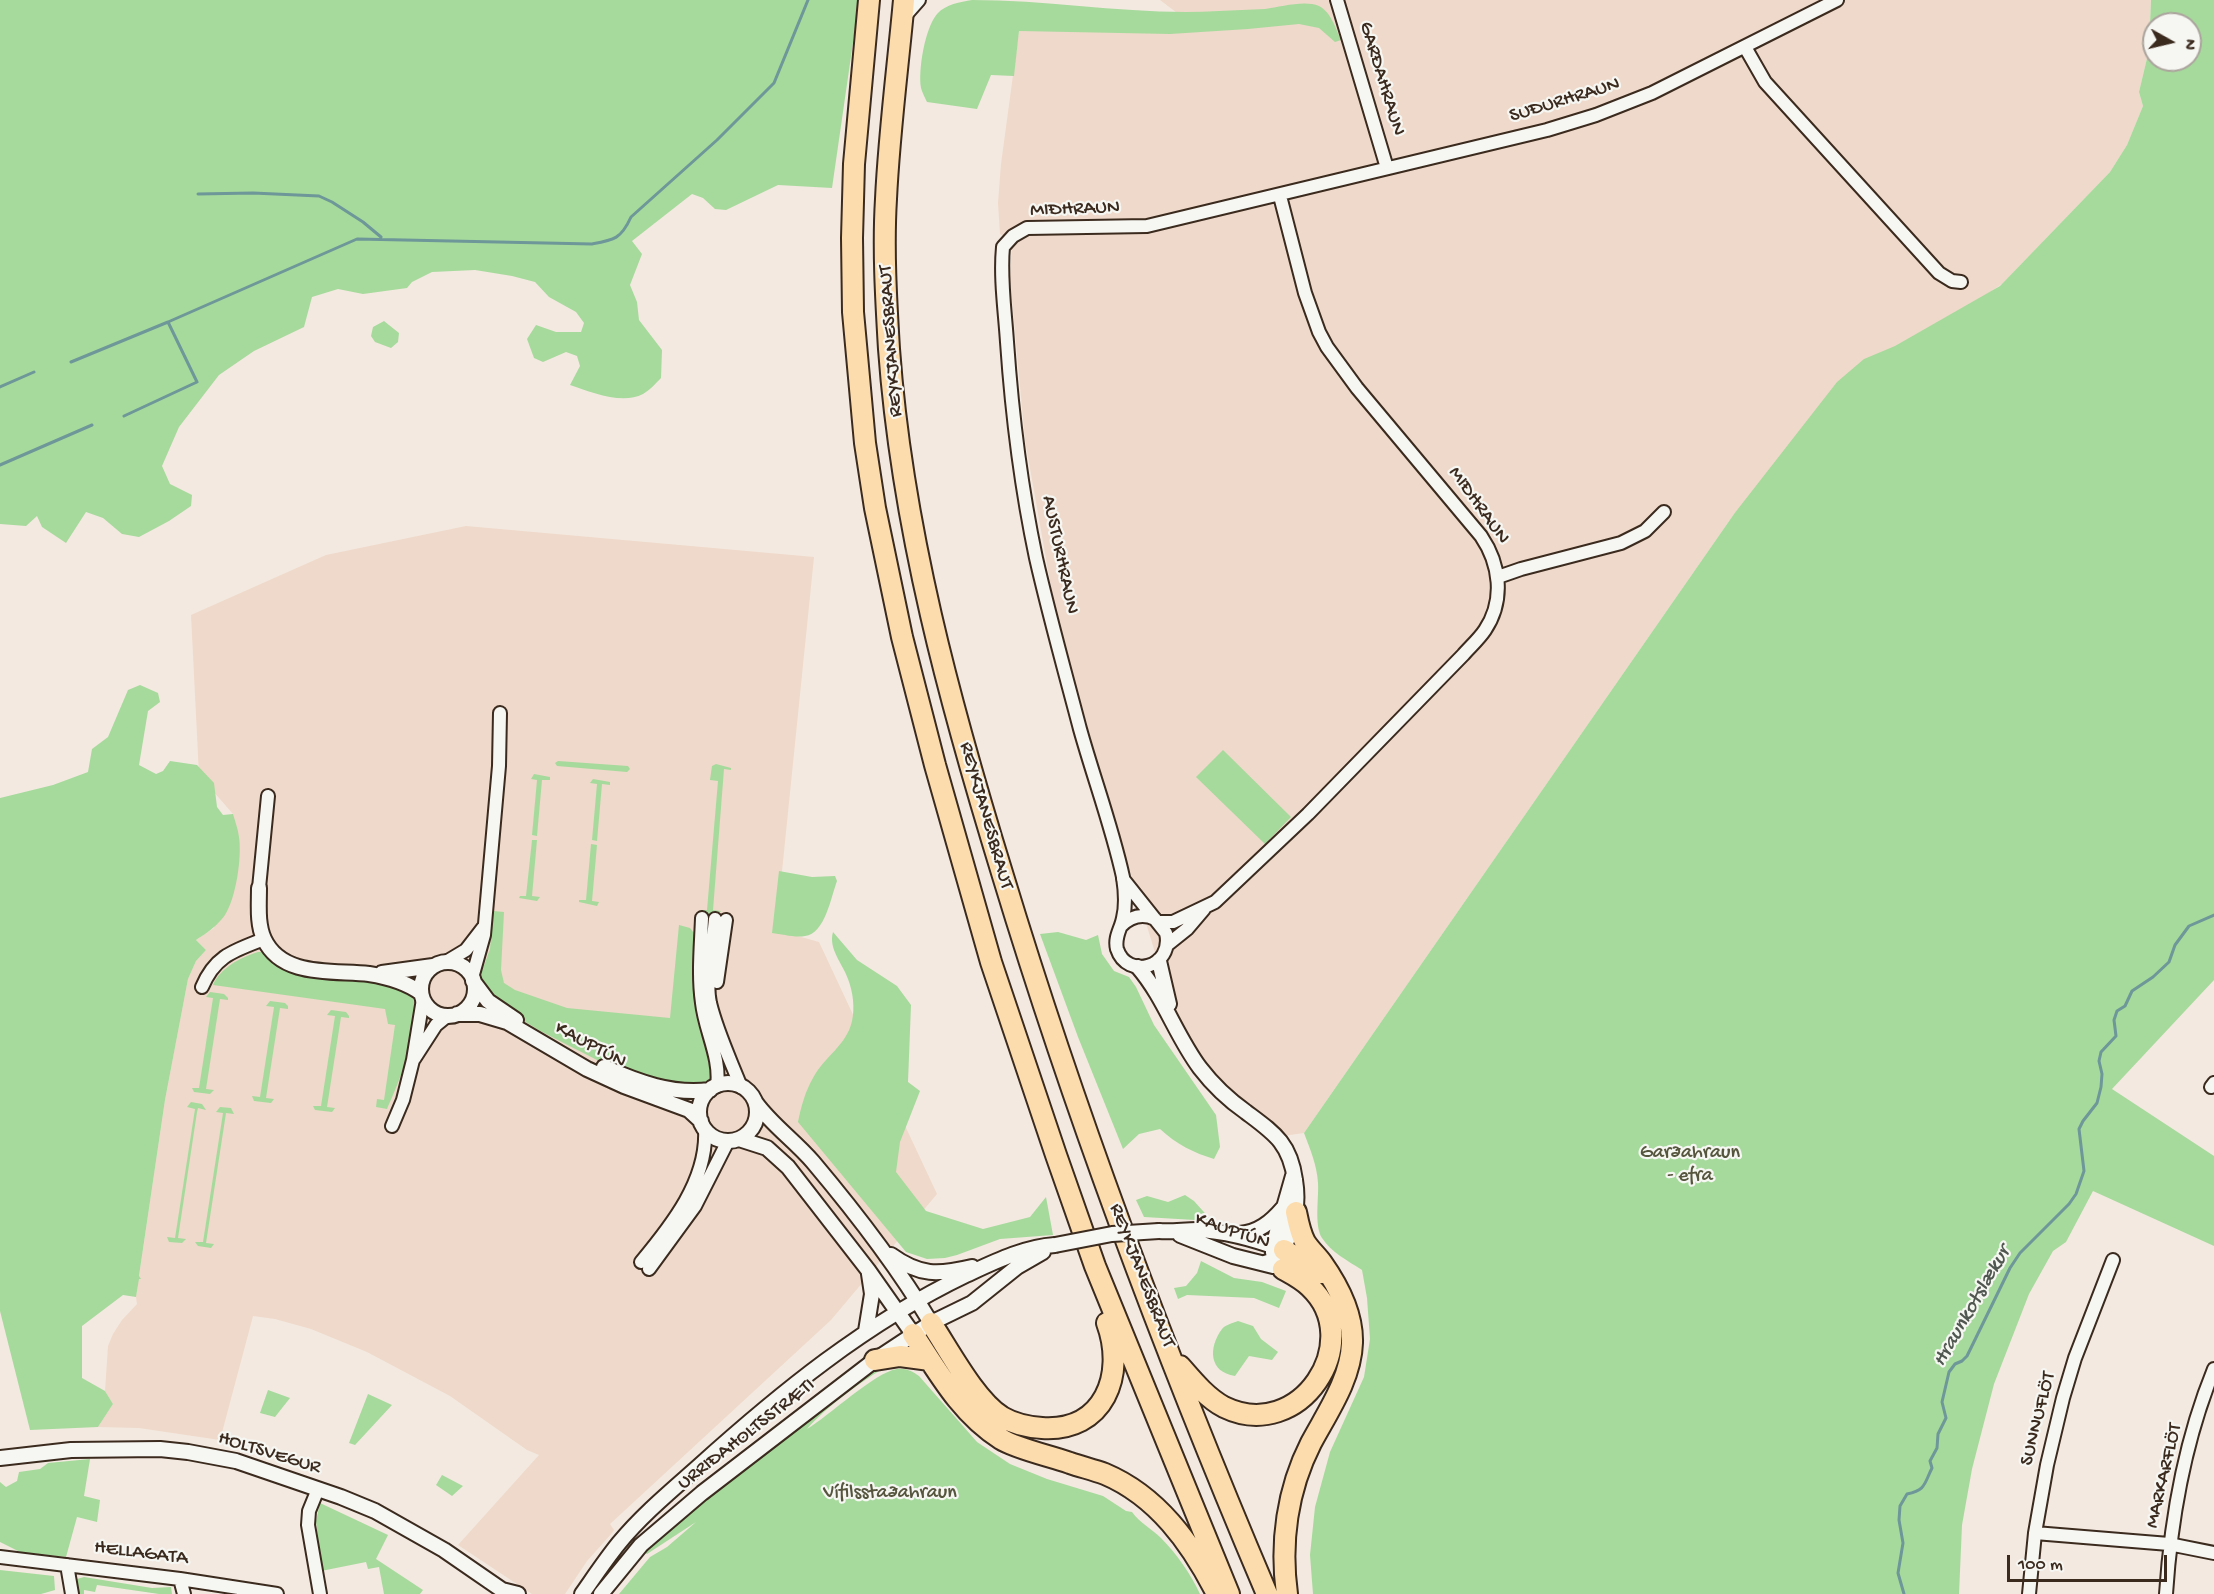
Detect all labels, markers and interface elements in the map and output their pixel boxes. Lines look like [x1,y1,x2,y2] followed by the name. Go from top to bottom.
[2142,12,2202,72] north arrow
[1352,19,1410,139] street label: GARÐAHRAUN
[2178,38,2198,51] text: N
[1507,73,1623,129] street label: SUÐURHRAUN
[1030,196,1120,224] street label: MIÐHRAUN
[875,264,909,418] street label: REYKJANESBRAUT
[1442,463,1514,549] street label: MIÐHRAUN
[1035,494,1083,616] street label: AUSTURHRAUN
[952,740,1018,892] street label: REYKJANESBRAUT
[550,1017,630,1075] street label: KAUPTÚN
[1640,1142,1740,1189] park label: Garðahraun - efra
[1103,1201,1179,1351] street label: REYKJANESBRAUT
[1191,1208,1273,1256] street label: KAUPTÚN
[1928,1242,2018,1372] water label: Hraunkotslækur
[2016,1370,2062,1468] street label: SUNNUFLÖT
[673,1374,821,1496] street label: URRIÐAHOLTSSTRÆTI
[2141,1421,2189,1531] street label: MARKARFLÖT
[215,1427,323,1481] street label: HOLTSVEGUR
[823,1482,957,1506] park label: Vífilsstaðahraun
[93,1536,189,1572] street label: HELLAGATA
[2010,1543,2170,1581] scale bar
[2018,1555,2063,1576] text: 100 m

